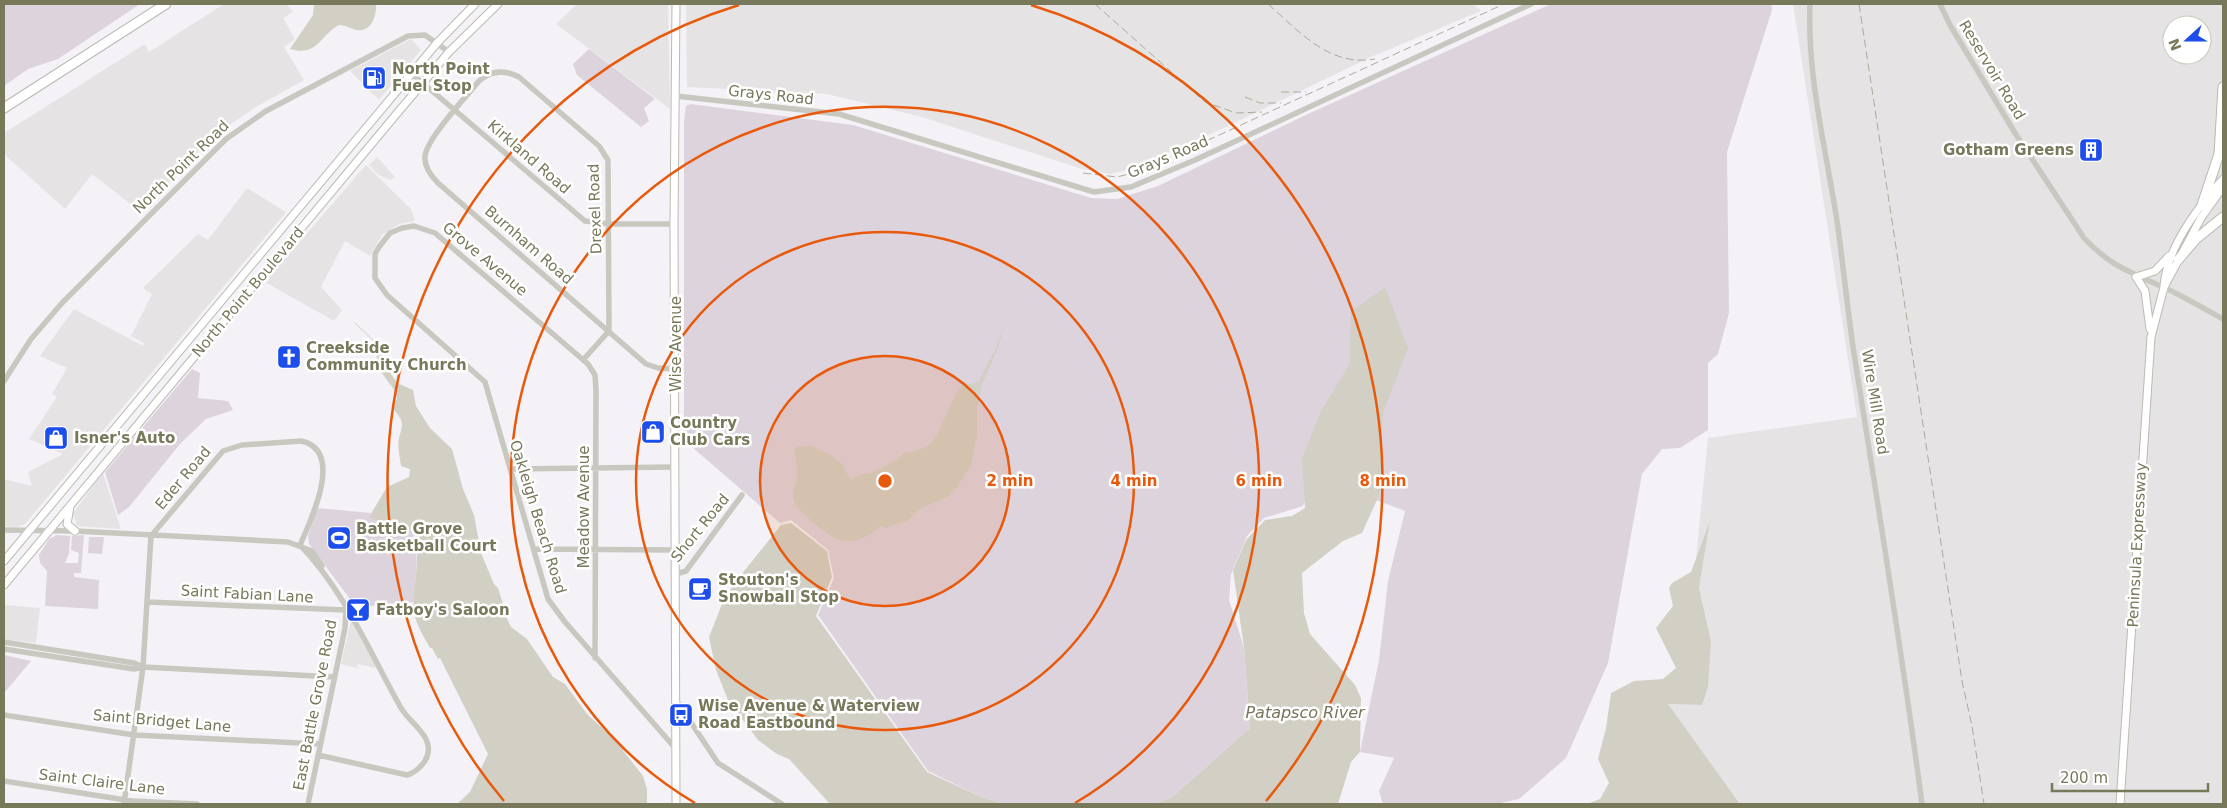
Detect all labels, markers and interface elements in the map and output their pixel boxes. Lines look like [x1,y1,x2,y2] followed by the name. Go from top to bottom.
[2162,15,2212,65] north arrow
[1955,17,2029,123] street label: Reservoir Road
[2165,36,2184,53] text: N
[392,60,490,95] place label: North Point Fuel Stop
[361,65,387,91] fuel station icon: North Point Fuel Stop
[727,82,815,108] street label: Grays Road
[484,116,574,198] street label: Kirkland Road
[129,117,233,217] street label: North Point Road
[1125,132,1211,182] street label: Grays Road
[2078,137,2104,163] building icon: Gotham Greens
[1943,141,2074,159] place label: Gotham Greens
[584,163,606,255] street label: Drexel Road
[481,202,577,288] street label: Burnham Road
[439,218,531,300] street label: Grove Avenue
[188,223,308,361] street label: North Point Boulevard
[667,296,685,392] street label: Wise Avenue
[306,339,467,374] place label: Creekside Community Church
[276,344,302,370] church icon: Creekside Community Church
[1858,348,1892,456] street label: Wire Mill Road
[670,414,750,449] place label: Country Club Cars
[640,419,666,445] shop icon: Country Club Cars
[43,425,69,451] shop icon: Isner's Auto
[74,429,175,447] place label: Isner's Auto
[506,438,570,596] street label: Oakleigh Beach Road
[151,443,215,513] street label: Eder Road
[575,446,593,568] street label: Meadow Avenue
[2124,462,2150,628] street label: Peninsula Expressway
[876,472,894,490] centre of rings
[986,472,1034,490] text: 2 min
[1110,472,1158,490] text: 4 min
[1235,472,1283,490] text: 6 min
[1359,472,1407,490] text: 8 min
[667,490,733,566] street label: Short Road
[356,520,496,555] place label: Battle Grove Basketball Court
[326,525,352,551] sports icon: Battle Grove Basketball Court
[718,571,839,606] place label: Stouton's Snowball Stop
[687,576,713,602] cafe icon: Stouton's Snowball Stop
[180,582,314,606] street label: Saint Fabian Lane
[345,597,371,623] bar icon: Fatboy's Saloon
[376,601,510,619] place label: Fatboy's Saloon
[290,618,340,792] street label: East Battle Grove Road
[698,697,920,732] place label: Wise Avenue & Waterview Road Eastbound
[668,702,694,728] bus stop icon: Wise Avenue & Waterview Road Eastbound
[1245,703,1366,722] water label: Patapsco River
[92,706,232,736] street label: Saint Bridget Lane
[2052,760,2208,792] scale bar
[38,765,166,799] street label: Saint Claire Lane
[2060,769,2108,787] text: 200 m

